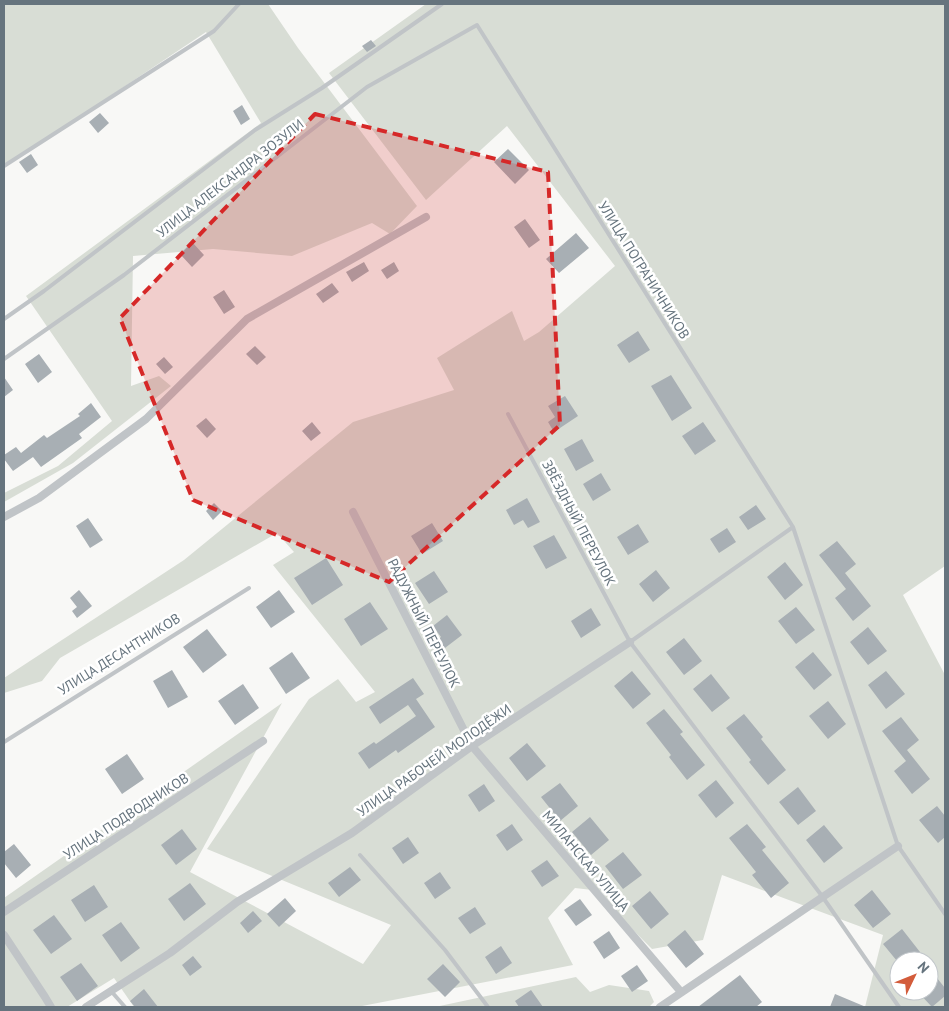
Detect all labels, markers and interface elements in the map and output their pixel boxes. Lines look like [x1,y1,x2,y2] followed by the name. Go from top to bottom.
[153,115,307,241] street label: УЛИЦА АЛЕКСАНДРА ЗОЗУЛИ
[594,198,694,342] street label: УЛИЦА ПОГРАНИЧНИКОВ
[538,457,620,589] street label: ЗВЁЗДНЫЙ ПЕРЕУЛОК
[384,555,465,691] street label: РАДУЖНЫЙ ПЕРЕУЛОК
[54,609,184,699] street label: УЛИЦА ДЕСАНТНИКОВ
[353,700,515,820] street label: УЛИЦА РАБОЧЕЙ МОЛОДЁЖИ
[60,769,192,863] street label: УЛИЦА ПОДВОДНИКОВ
[538,807,634,916] street label: МИЛАНСКАЯ УЛИЦА
[889,951,939,1001] north arrow
[914,958,933,977] text: N

